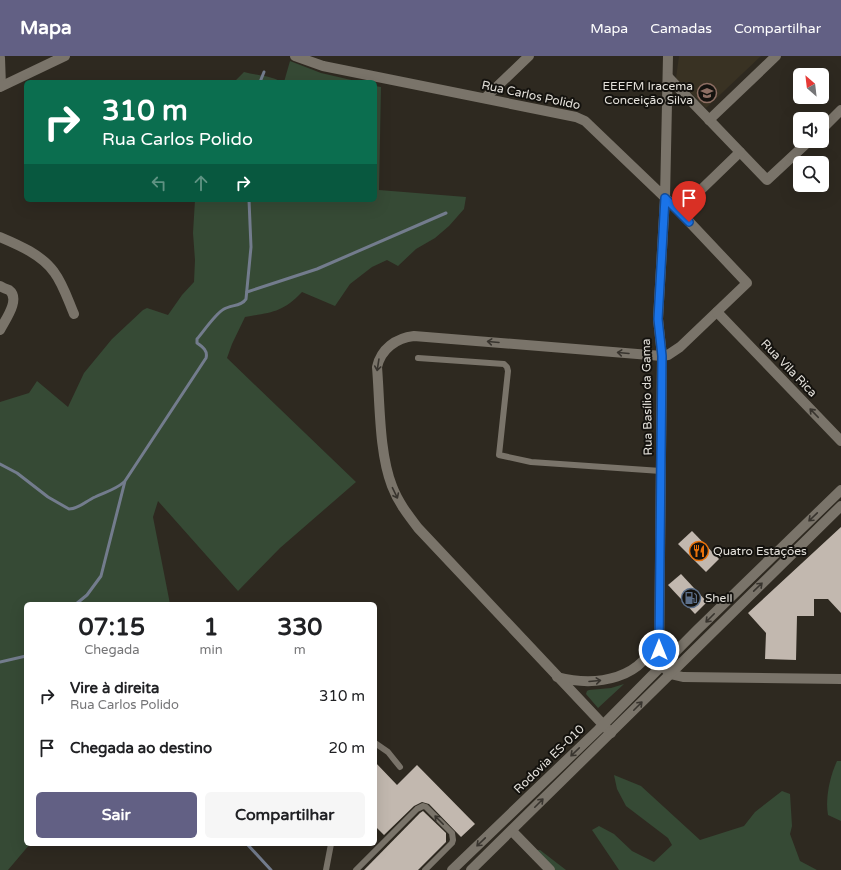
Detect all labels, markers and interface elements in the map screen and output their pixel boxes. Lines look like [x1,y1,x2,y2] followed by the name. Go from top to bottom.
[20,17,72,39] text: Mapa
[590,20,628,37] text: Mapa
[650,20,712,37] text: Camadas
[734,20,821,37] text: Compartilhar
[793,68,829,104] north arrow
[793,68,829,192] map controls
[480,78,582,112] street label: Rua Carlos Polido
[602,79,693,107] place label: EEEFM Iracema Conceição Silva
[696,82,718,104] school or university icon: EEEFM Iracema Conceição Silva
[102,94,188,128] text: 310 m
[36,96,88,148] icon: right
[793,112,829,148] button: sound
[102,128,253,150] text: Rua Carlos Polido
[793,156,829,192] button: search
[148,172,170,194] icon: left
[190,172,212,194] icon: ahead
[232,172,254,194] icon: right
[672,181,706,222] pin
[678,187,700,209] icon: arrive
[758,336,820,400] street label: Rua Vila Rica
[639,338,655,456] street label: Rua Basílio da Gama
[487,339,500,346] one-way arrow
[617,349,630,357] one-way arrow
[374,358,382,371] one-way arrow
[809,408,819,418] one-way arrow
[392,487,399,499] one-way arrow
[808,512,818,522] one-way arrow
[688,540,710,562] restaurant icon: Quatro Estações
[713,544,807,558] place label: Quatro Estações
[753,582,763,592] one-way arrow
[680,587,702,609] fuel station icon: Shell
[705,591,732,605] place label: Shell
[79,613,145,642] text: 07:15
[204,613,219,642] text: 1
[277,613,322,642] text: 330
[705,613,715,622] one-way arrow
[638,629,680,671] position arrow
[84,642,139,658] text: Chegada
[200,642,223,658] text: min
[294,642,306,658] text: m
[588,678,601,685] one-way arrow
[70,679,159,697] text: Vire à direita
[36,685,58,707] icon: right
[319,687,365,705] text: 310 m
[70,697,179,713] text: Rua Carlos Polido
[633,701,643,711] one-way arrow
[511,722,587,796] street label: Rodovia ES-010
[36,737,58,759] icon: arrive
[70,739,212,757] text: Chegada ao destino
[328,739,365,757] text: 20 m
[570,747,580,757] one-way arrow
[36,792,197,838] button: Sair
[205,792,365,838] button: Compartilhar
[535,798,544,808] one-way arrow
[434,815,444,825] one-way arrow
[476,838,486,847] one-way arrow

